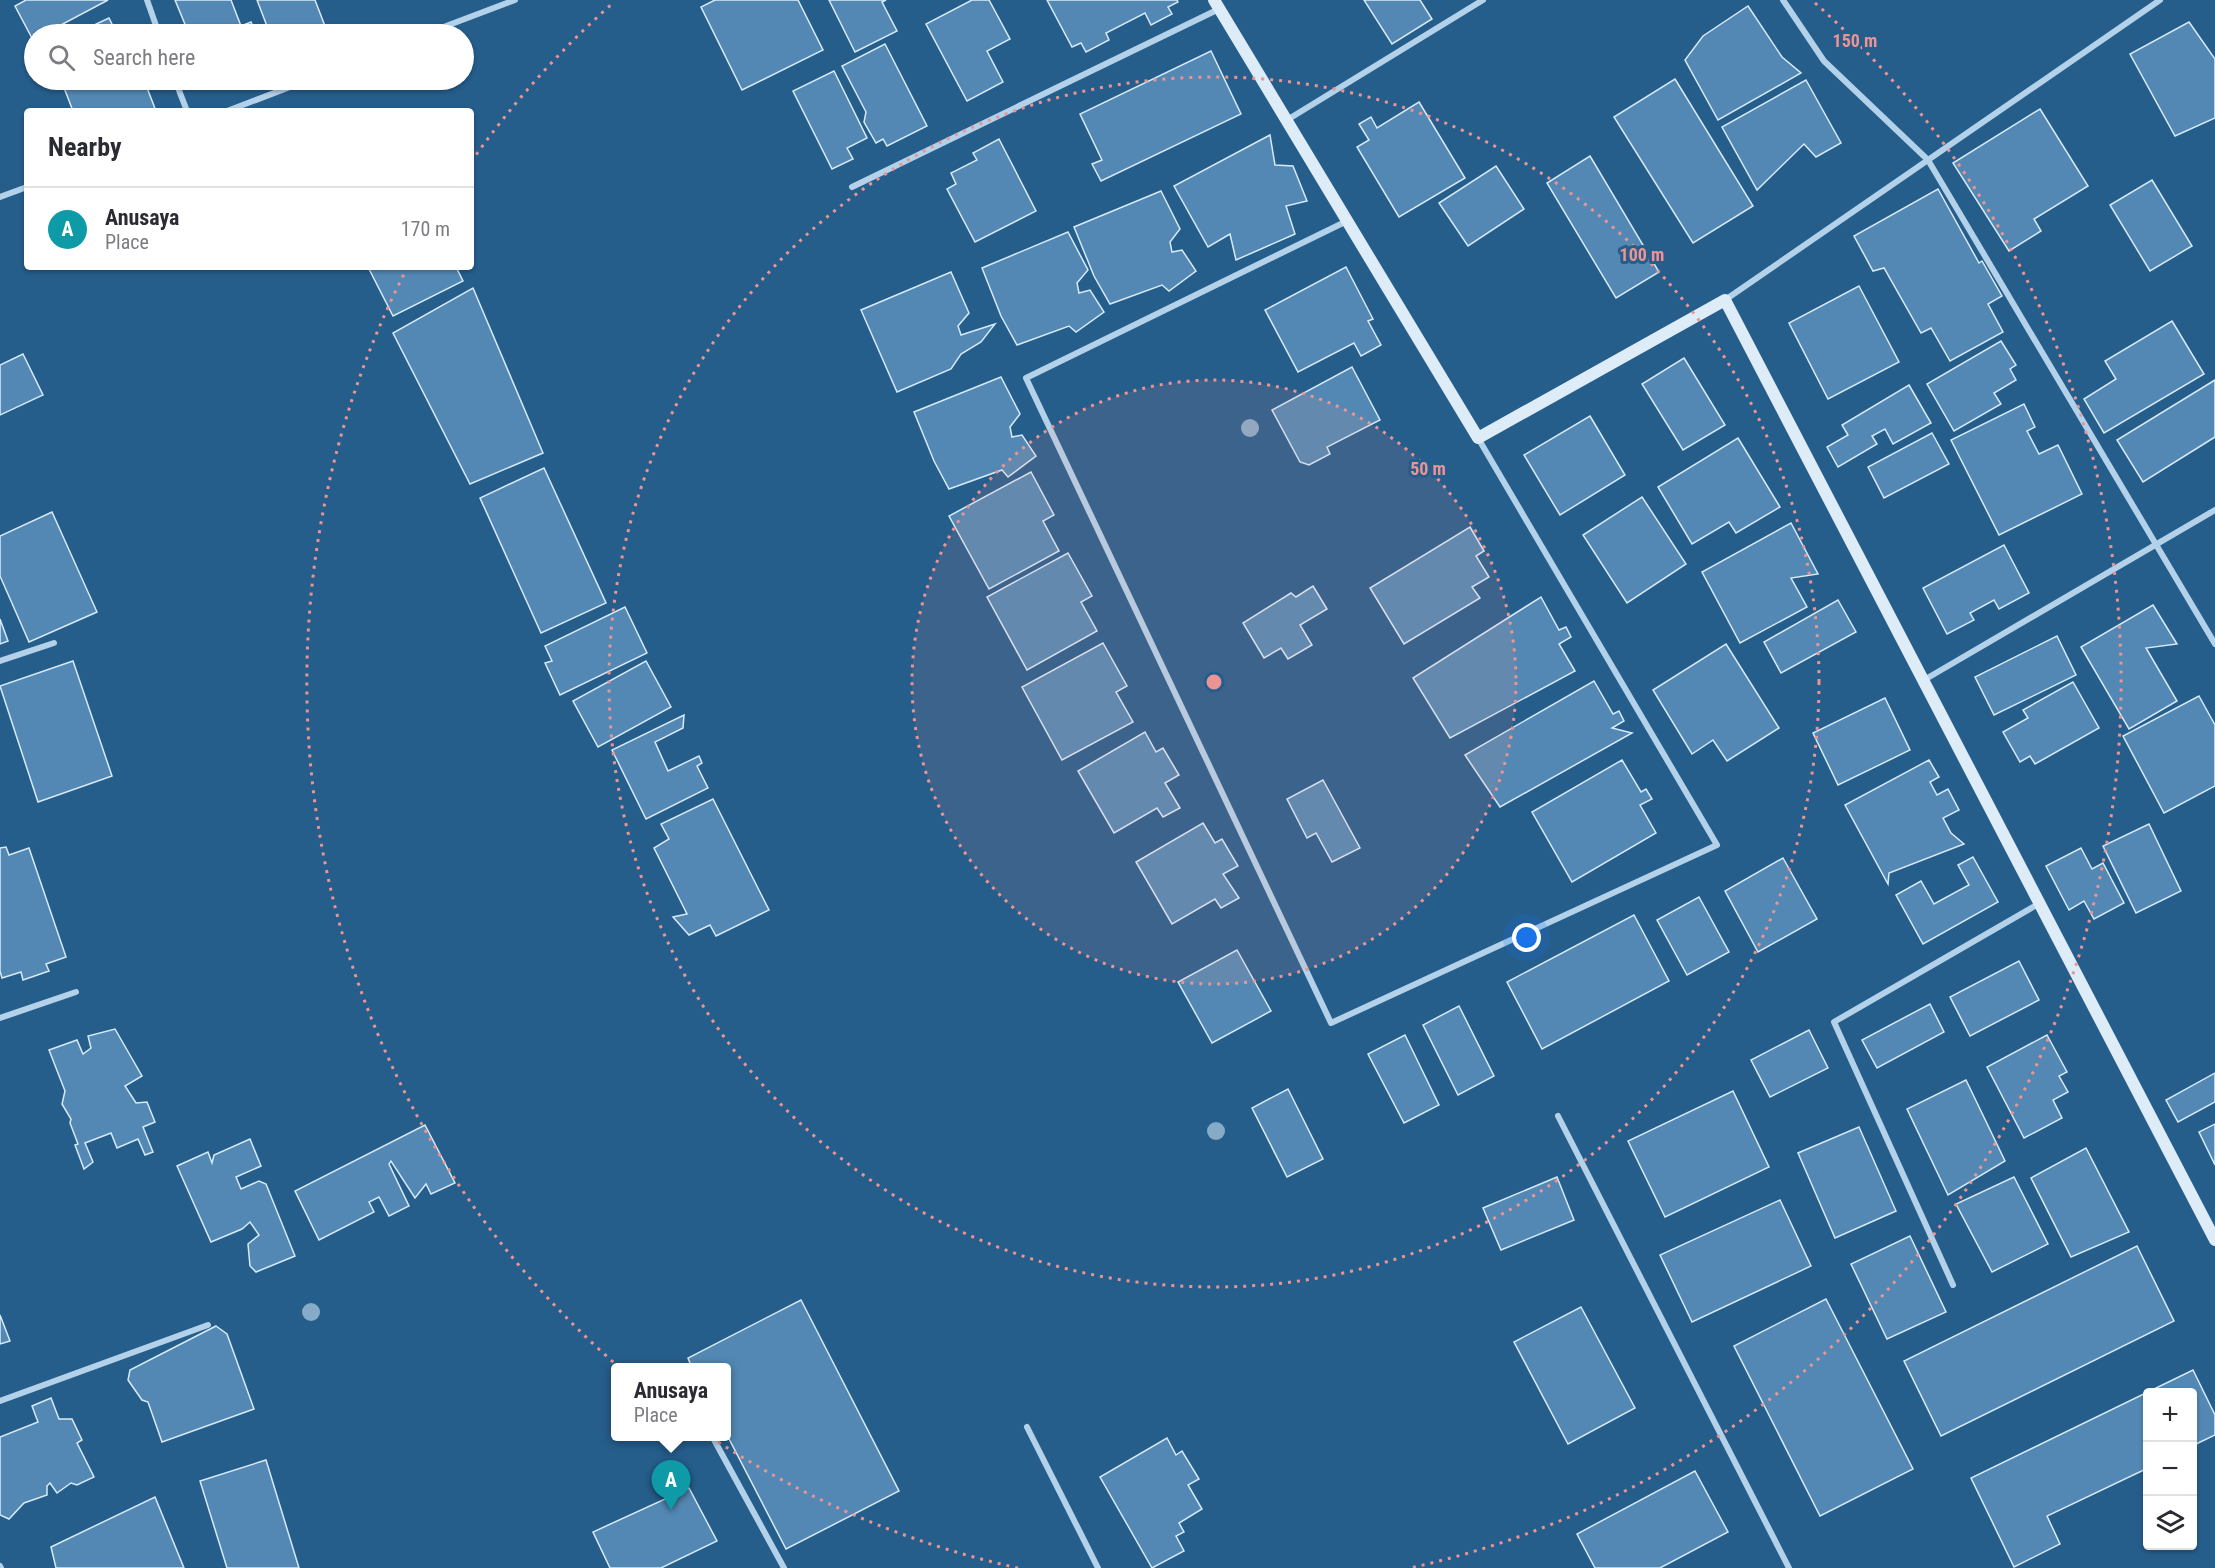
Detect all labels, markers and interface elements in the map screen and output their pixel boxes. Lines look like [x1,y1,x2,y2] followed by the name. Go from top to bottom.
[24,24,474,90] search box
[1833,30,1877,51] text: 150 m
[45,41,78,74] icon: search
[93,45,195,70] text: Search here
[48,132,122,162] text: Nearby
[105,205,179,230] text: Anusaya
[62,217,73,241] text: A
[401,217,450,241] text: 170 m
[105,230,149,254] text: Place
[1620,244,1664,265] text: 100 m
[1410,458,1446,479] text: 50 m
[1204,672,1224,692] centre of rings
[1512,923,1541,952] your location
[611,1363,731,1441] popup
[634,1378,708,1403] text: Anusaya
[2143,1388,2197,1550] map controls
[2143,1388,2197,1442] button: +
[634,1403,678,1427] text: Place
[2143,1442,2197,1496] button: −
[652,1460,690,1510] pin: A
[2143,1496,2197,1550] button: layers

